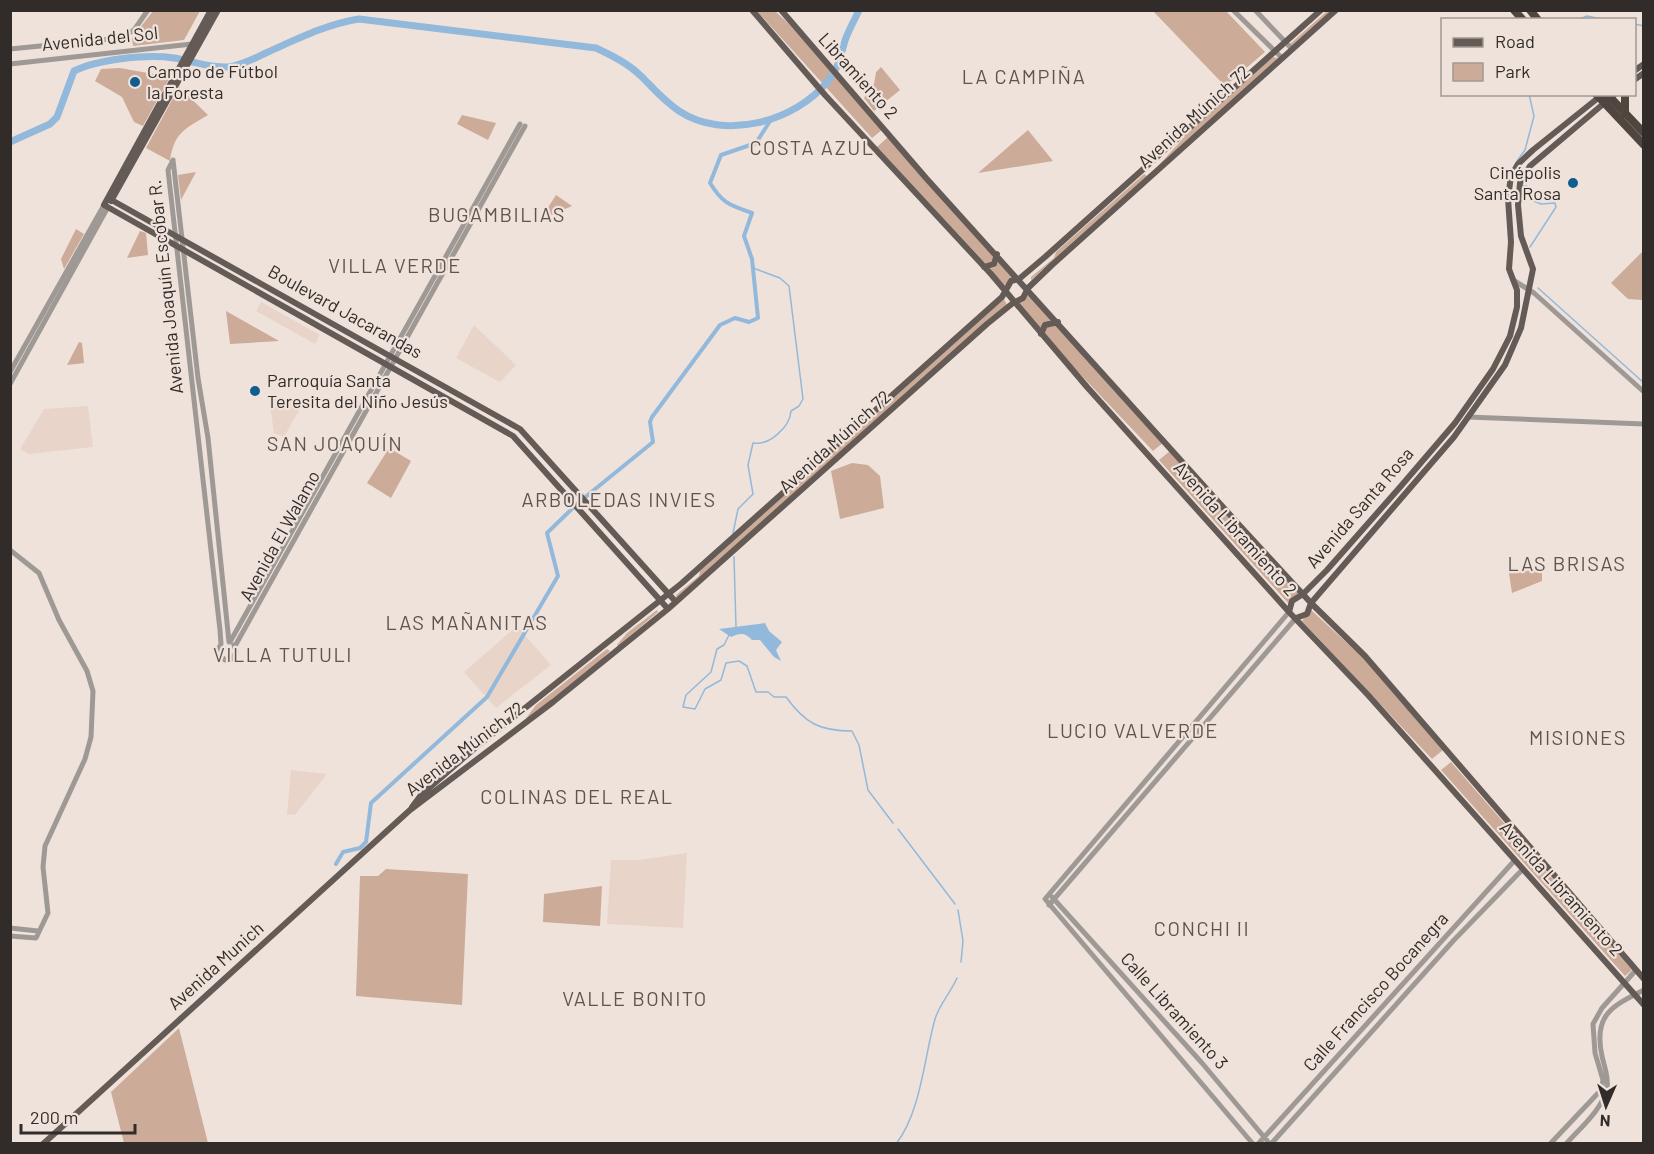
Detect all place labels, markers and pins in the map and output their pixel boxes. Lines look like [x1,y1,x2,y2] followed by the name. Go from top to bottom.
[147,60,278,103] place label: Campo de Fútbol la Foresta
[128,75,142,89] marker: Campo de Fútbol la Foresta
[1474,161,1561,204] place label: Cinépolis Santa Rosa
[1566,176,1580,190] marker: Cinépolis Santa Rosa
[267,369,448,412] place label: Parroquía Santa Teresita del Niño Jesús
[248,384,262,398] marker: Parroquía Santa Teresita del Niño Jesús

